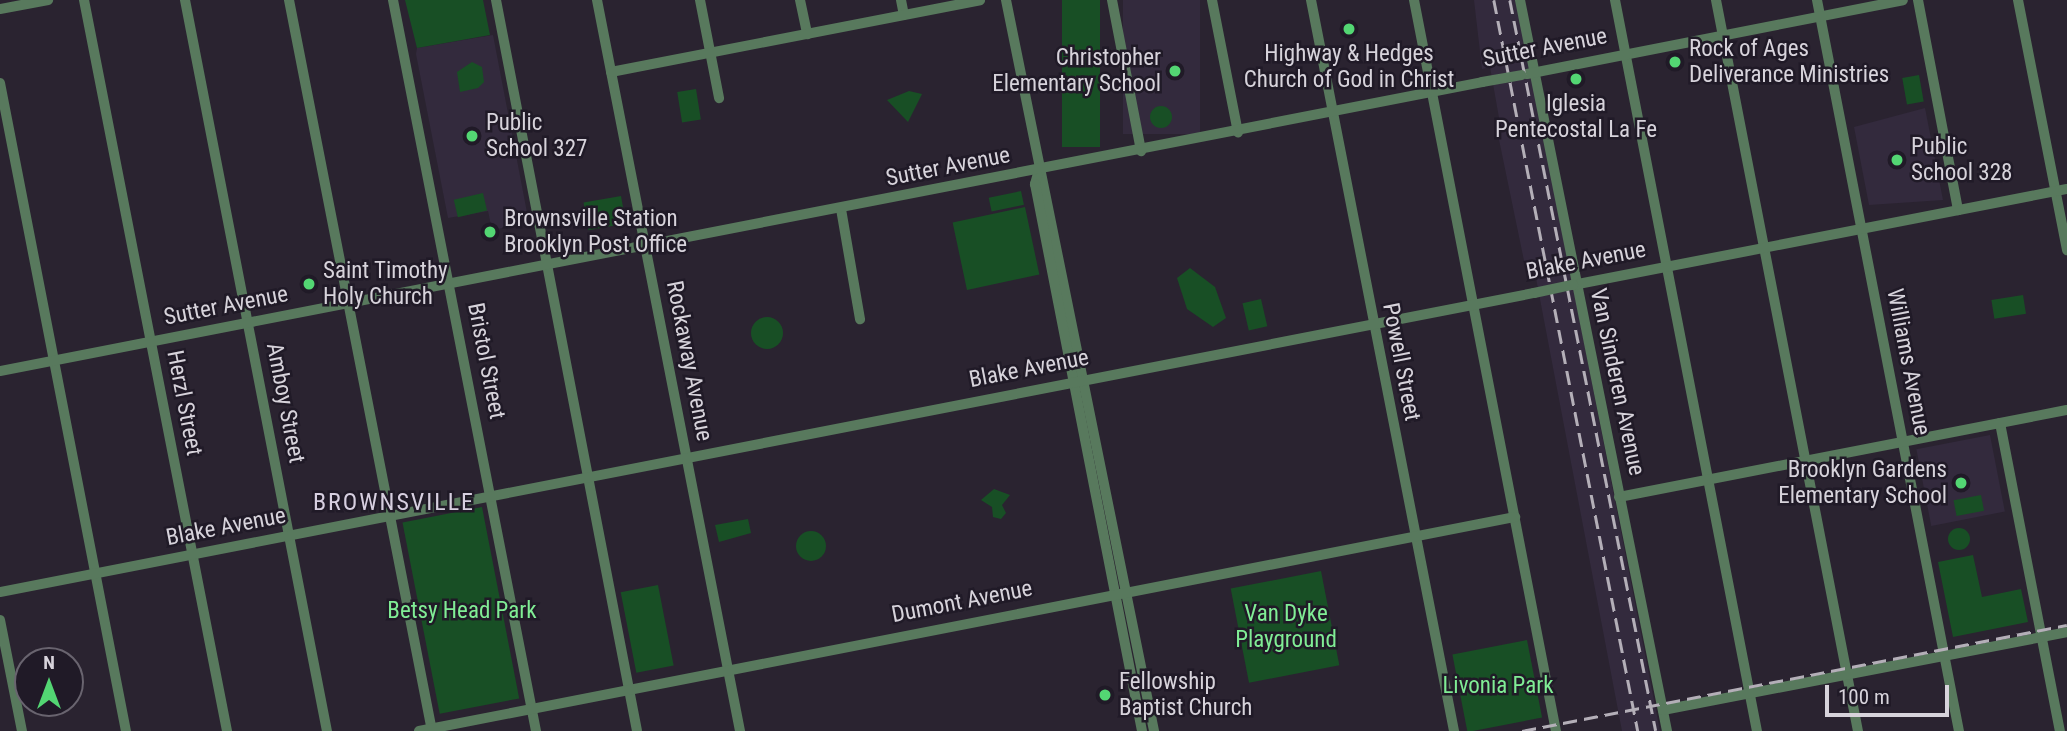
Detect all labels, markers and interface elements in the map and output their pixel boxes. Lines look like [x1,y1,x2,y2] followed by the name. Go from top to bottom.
[1341,21,1357,37] marker: Highway & Hedges Church of God in Christ
[1481,22,1609,74] street label: Sutter Avenue
[1689,35,1889,89] place label: Rock of Ages Deliverance Ministries
[1244,40,1454,94] place label: Highway & Hedges Church of God in Christ
[992,44,1161,98] place label: Christopher Elementary School
[1667,54,1683,70] marker: Rock of Ages Deliverance Ministries
[1167,63,1183,79] marker: Christopher Elementary School
[1568,71,1584,87] marker: Iglesia Pentecostal La Fe
[1495,90,1657,144] place label: Iglesia Pentecostal La Fe
[486,109,587,163] place label: Public School 327
[464,128,480,144] marker: Public School 327
[1911,133,2012,187] place label: Public School 328
[884,141,1012,193] street label: Sutter Avenue
[1889,152,1905,168] marker: Public School 328
[504,205,687,259] place label: Brownsville Station Brooklyn Post Office
[482,224,498,240] marker: Brownsville Station Brooklyn Post Office
[1524,236,1648,286] street label: Blake Avenue
[323,257,448,311] place label: Saint Timothy Holy Church
[301,276,317,292] marker: Saint Timothy Holy Church
[660,279,718,443] street label: Rockaway Avenue
[162,280,290,332] street label: Sutter Avenue
[1584,286,1650,478] street label: Van Sinderen Avenue
[1880,286,1936,438] street label: Williams Avenue
[461,300,511,422] street label: Bristol Street
[1376,301,1426,423] street label: Powell Street
[260,340,310,466] street label: Amboy Street
[967,344,1091,394] street label: Blake Avenue
[160,348,208,458] street label: Herzl Street
[1778,456,1947,510] place label: Brooklyn Gardens Elementary School
[1953,475,1969,491] marker: Brooklyn Gardens Elementary School
[314,489,474,517] district label: BROWNSVILLE
[164,502,288,552] street label: Blake Avenue
[889,575,1035,629] street label: Dumont Avenue
[387,597,537,625] park label: Betsy Head Park
[1235,600,1337,654] park label: Van Dyke Playground
[14,647,84,717] north arrow
[43,651,55,674] text: N
[1119,668,1252,722] place label: Fellowship Baptist Church
[1442,672,1554,700] park label: Livonia Park
[1829,672,1953,716] scale bar
[1838,685,1890,709] text: 100 m
[1097,687,1113,703] marker: Fellowship Baptist Church

